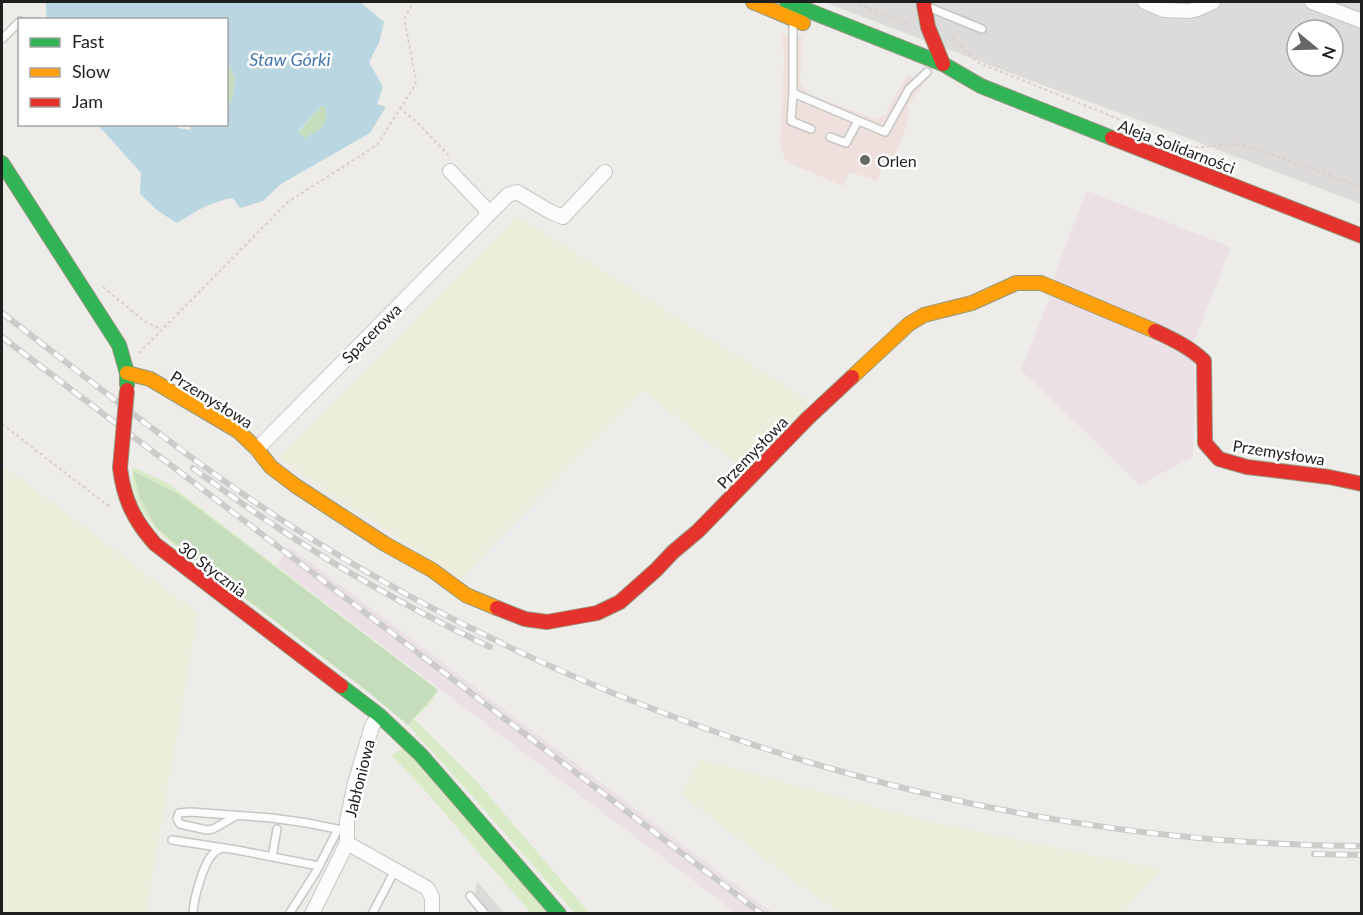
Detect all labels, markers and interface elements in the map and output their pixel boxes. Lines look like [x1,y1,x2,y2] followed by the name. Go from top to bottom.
[18,18,228,126] legend
[1285,18,1345,78] north arrow
[72,30,105,52] text: Fast
[1319,44,1341,62] text: N
[249,48,331,70] water label: Staw Górki
[72,60,110,82] text: Slow
[72,90,103,112] text: Jam
[1116,115,1238,177] street label: Aleja Solidarności
[877,151,917,170] place label: Orlen
[858,153,872,167] marker: Orlen
[337,299,405,367] street label: Spacerowa
[167,366,257,432] street label: Przemysłowa
[713,412,791,492] street label: Przemysłowa
[1232,435,1326,469] street label: Przemysłowa
[175,537,251,601] street label: 30 Stycznia
[340,737,378,819] street label: Jabłoniowa

